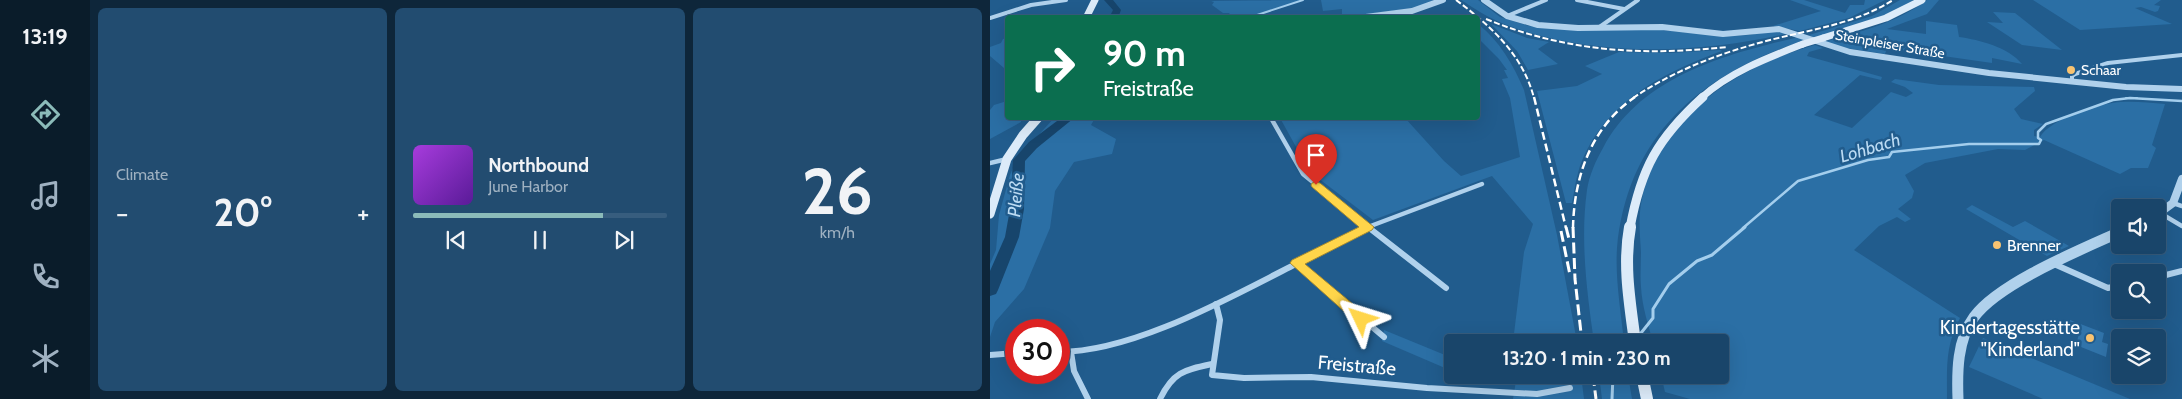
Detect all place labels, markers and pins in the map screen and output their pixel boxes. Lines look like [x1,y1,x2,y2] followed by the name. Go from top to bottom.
[2081,61,2122,79] place label: Schaar
[2065,64,2077,76] marker: Schaar
[1295,134,1337,185] pin
[2007,236,2062,255] place label: Brenner
[1991,239,2003,251] marker: Brenner
[1940,316,2080,361] place label: Kindertagesstätte "Kinderland"
[2084,332,2096,344] marker: Kindertagesstätte "Kinderland"

